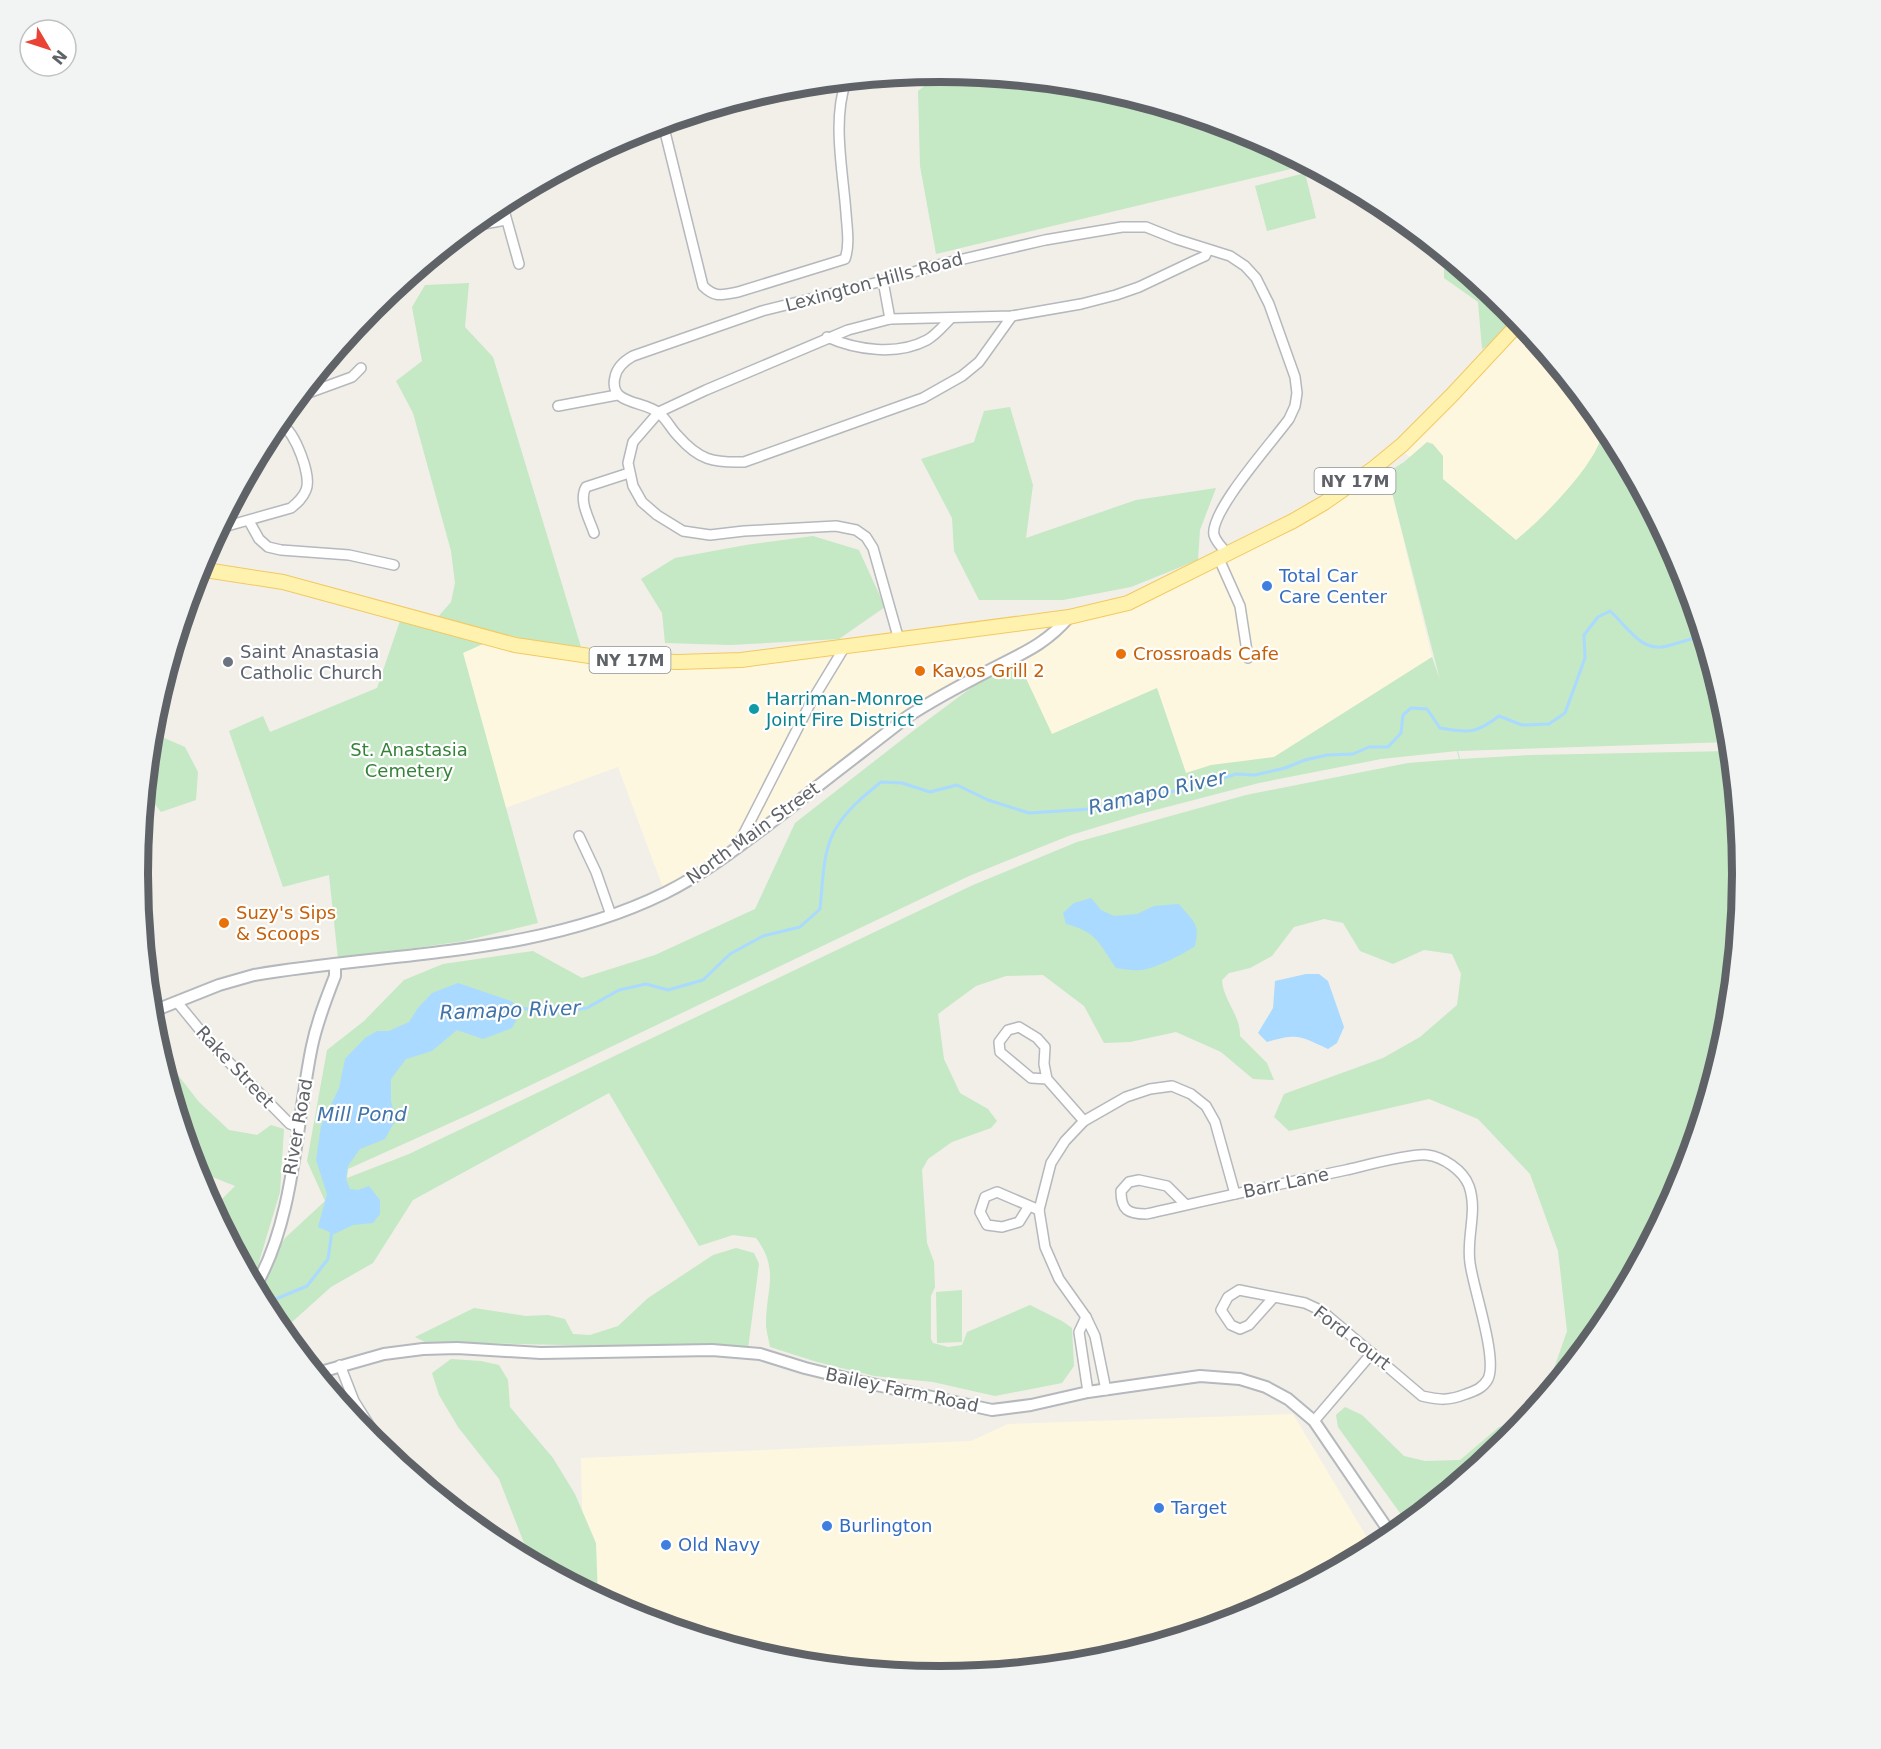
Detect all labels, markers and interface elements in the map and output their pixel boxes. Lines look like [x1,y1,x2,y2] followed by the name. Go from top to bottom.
[18,18,78,78] north arrow
[48,46,71,68] text: N
[783,248,965,315] street label: Lexington Hills Road
[1314,468,1396,494] road number: NY 17M
[1278,565,1388,607] place label: Total Car Care Center
[1260,579,1274,593] marker: Total Car Care Center
[240,641,382,683] place label: Saint Anastasia Catholic Church
[1133,643,1279,664] place label: Crossroads Cafe
[590,647,670,673] road number: NY 17M
[1114,647,1128,661] marker: Crossroads Cafe
[221,655,235,669] marker: Saint Anastasia Catholic Church
[932,660,1045,681] place label: Kavos Grill 2
[913,664,927,678] marker: Kavos Grill 2
[765,688,924,730] place label: Harriman-Monroe Joint Fire District
[747,702,761,716] marker: Harriman-Monroe Joint Fire District
[350,739,468,781] park label: St. Anastasia Cemetery
[1086,764,1230,820] water label: Ramapo River
[682,777,823,888] street label: North Main Street
[236,902,336,944] place label: Suzy's Sips & Scoops
[217,916,231,930] marker: Suzy's Sips & Scoops
[439,995,583,1024] water label: Ramapo River
[192,1021,279,1112] street label: Rake Street
[279,1077,316,1177] street label: River Road
[317,1102,407,1126] water label: Mill Pond
[1241,1163,1331,1202] street label: Barr Lane
[1310,1301,1395,1374] street label: Ford court
[824,1363,981,1416] street label: Bailey Farm Road
[1170,1497,1227,1518] place label: Target
[1152,1501,1166,1515] marker: Target
[839,1515,932,1536] place label: Burlington
[820,1519,834,1533] marker: Burlington
[678,1534,760,1555] place label: Old Navy
[659,1538,673,1552] marker: Old Navy

